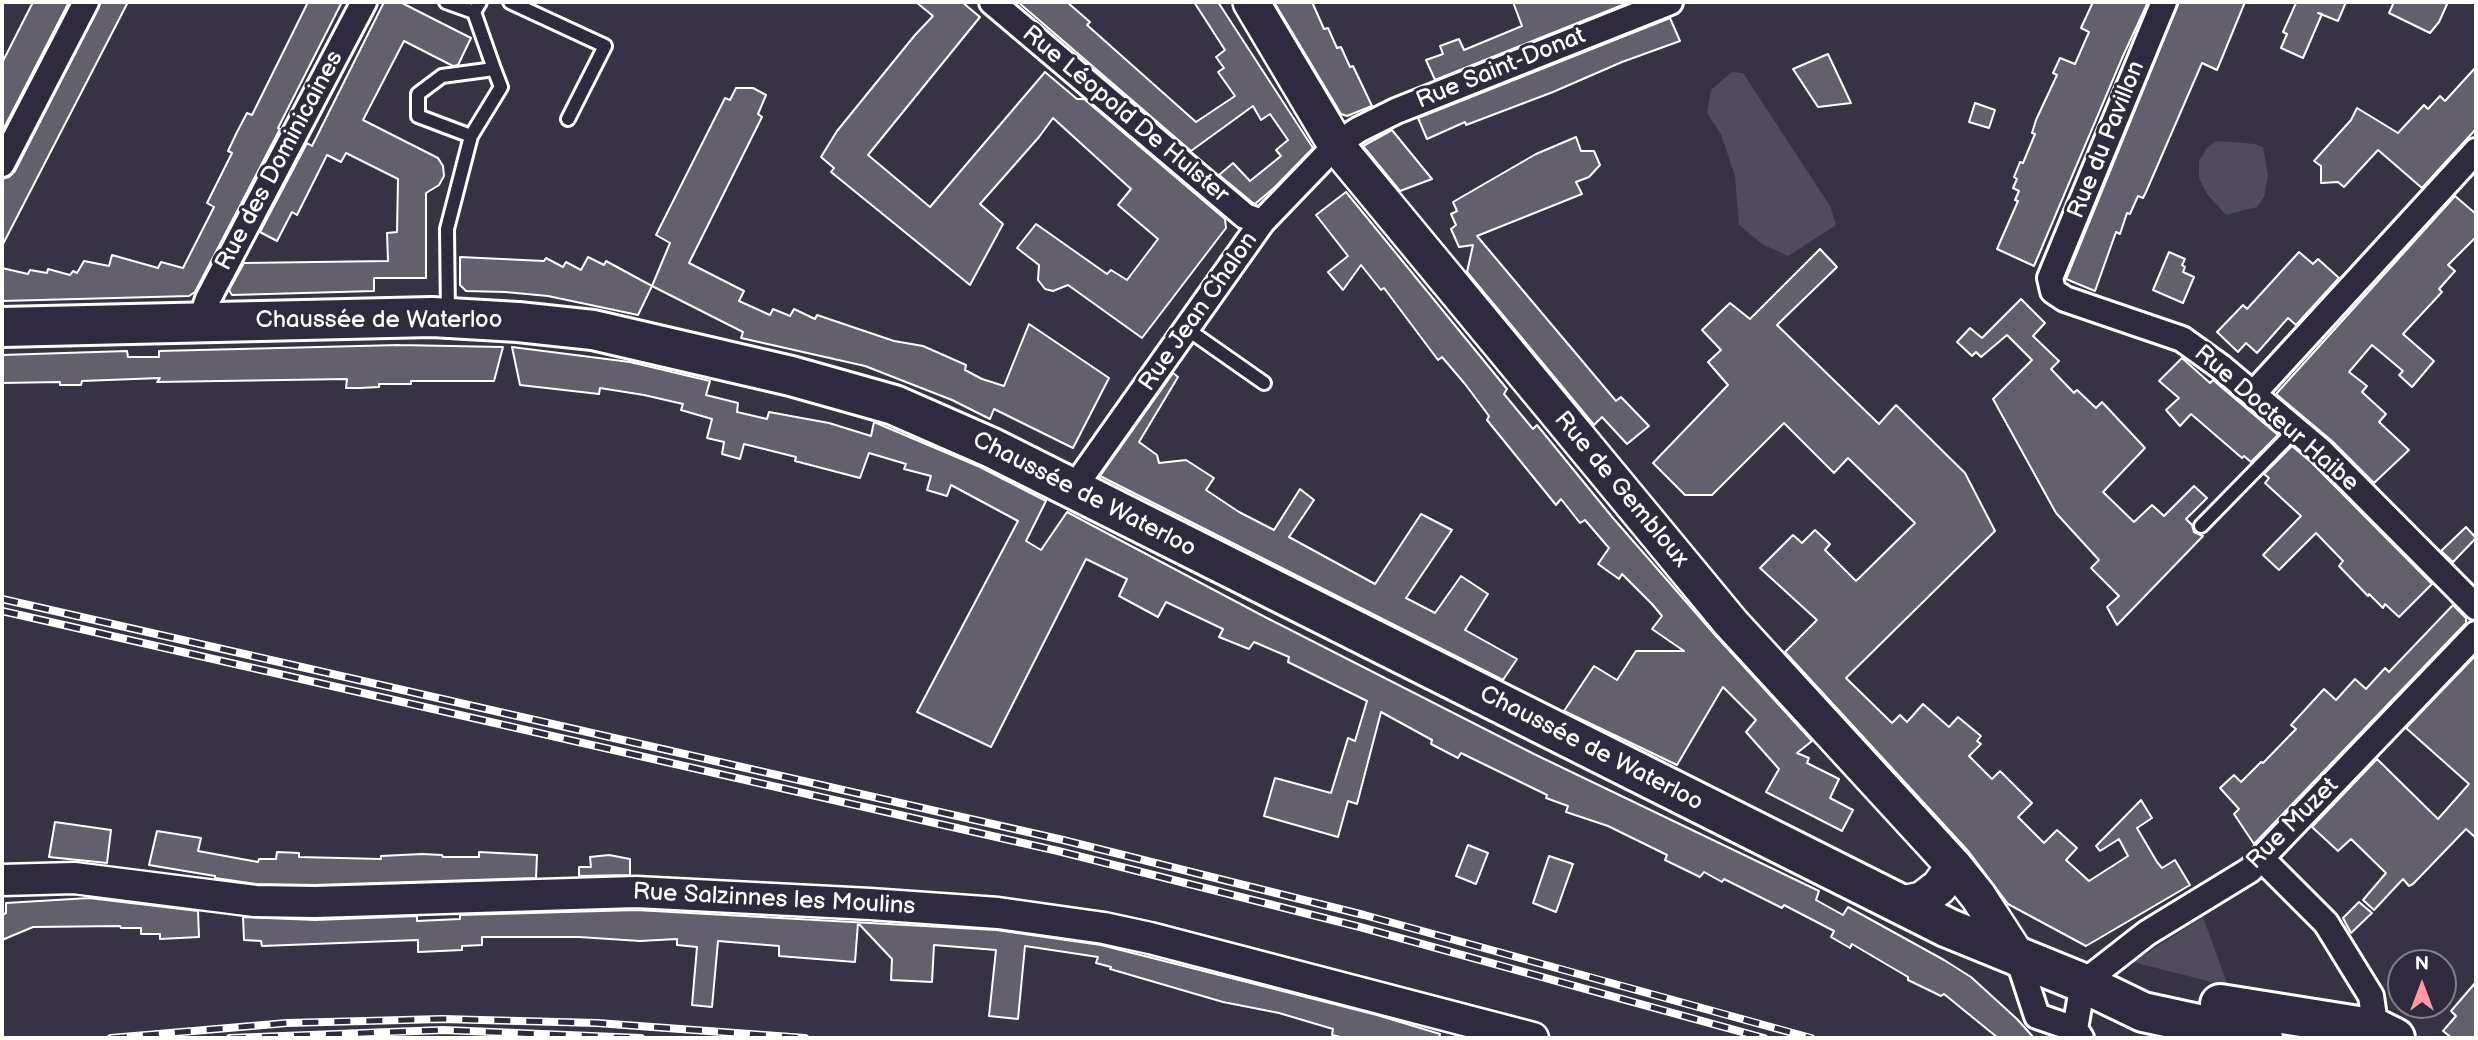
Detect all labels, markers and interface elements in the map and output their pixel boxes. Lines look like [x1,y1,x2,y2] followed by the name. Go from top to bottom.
[1016,20,1234,210] street label: Rue Léopold De Hulster
[1412,22,1590,116] street label: Rue Saint-Donat
[210,46,350,276] street label: Rue des Dominicaines
[2062,57,2152,223] street label: Rue du Pavillon
[1133,227,1265,397] street label: Rue Jean Chalon
[256,307,502,335] street label: Chaussée de Waterloo
[2188,340,2364,498] street label: Rue Docteur Haibe
[1547,406,1695,574] street label: Rue de Gembloux
[968,426,1200,564] street label: Chaussée de Waterloo
[1475,680,1707,818] street label: Chaussée de Waterloo
[2241,772,2345,876] street label: Rue Muzet
[632,878,916,922] street label: Rue Salzinnes les Moulins
[2387,949,2457,1019] north arrow
[2415,953,2429,976] text: N

